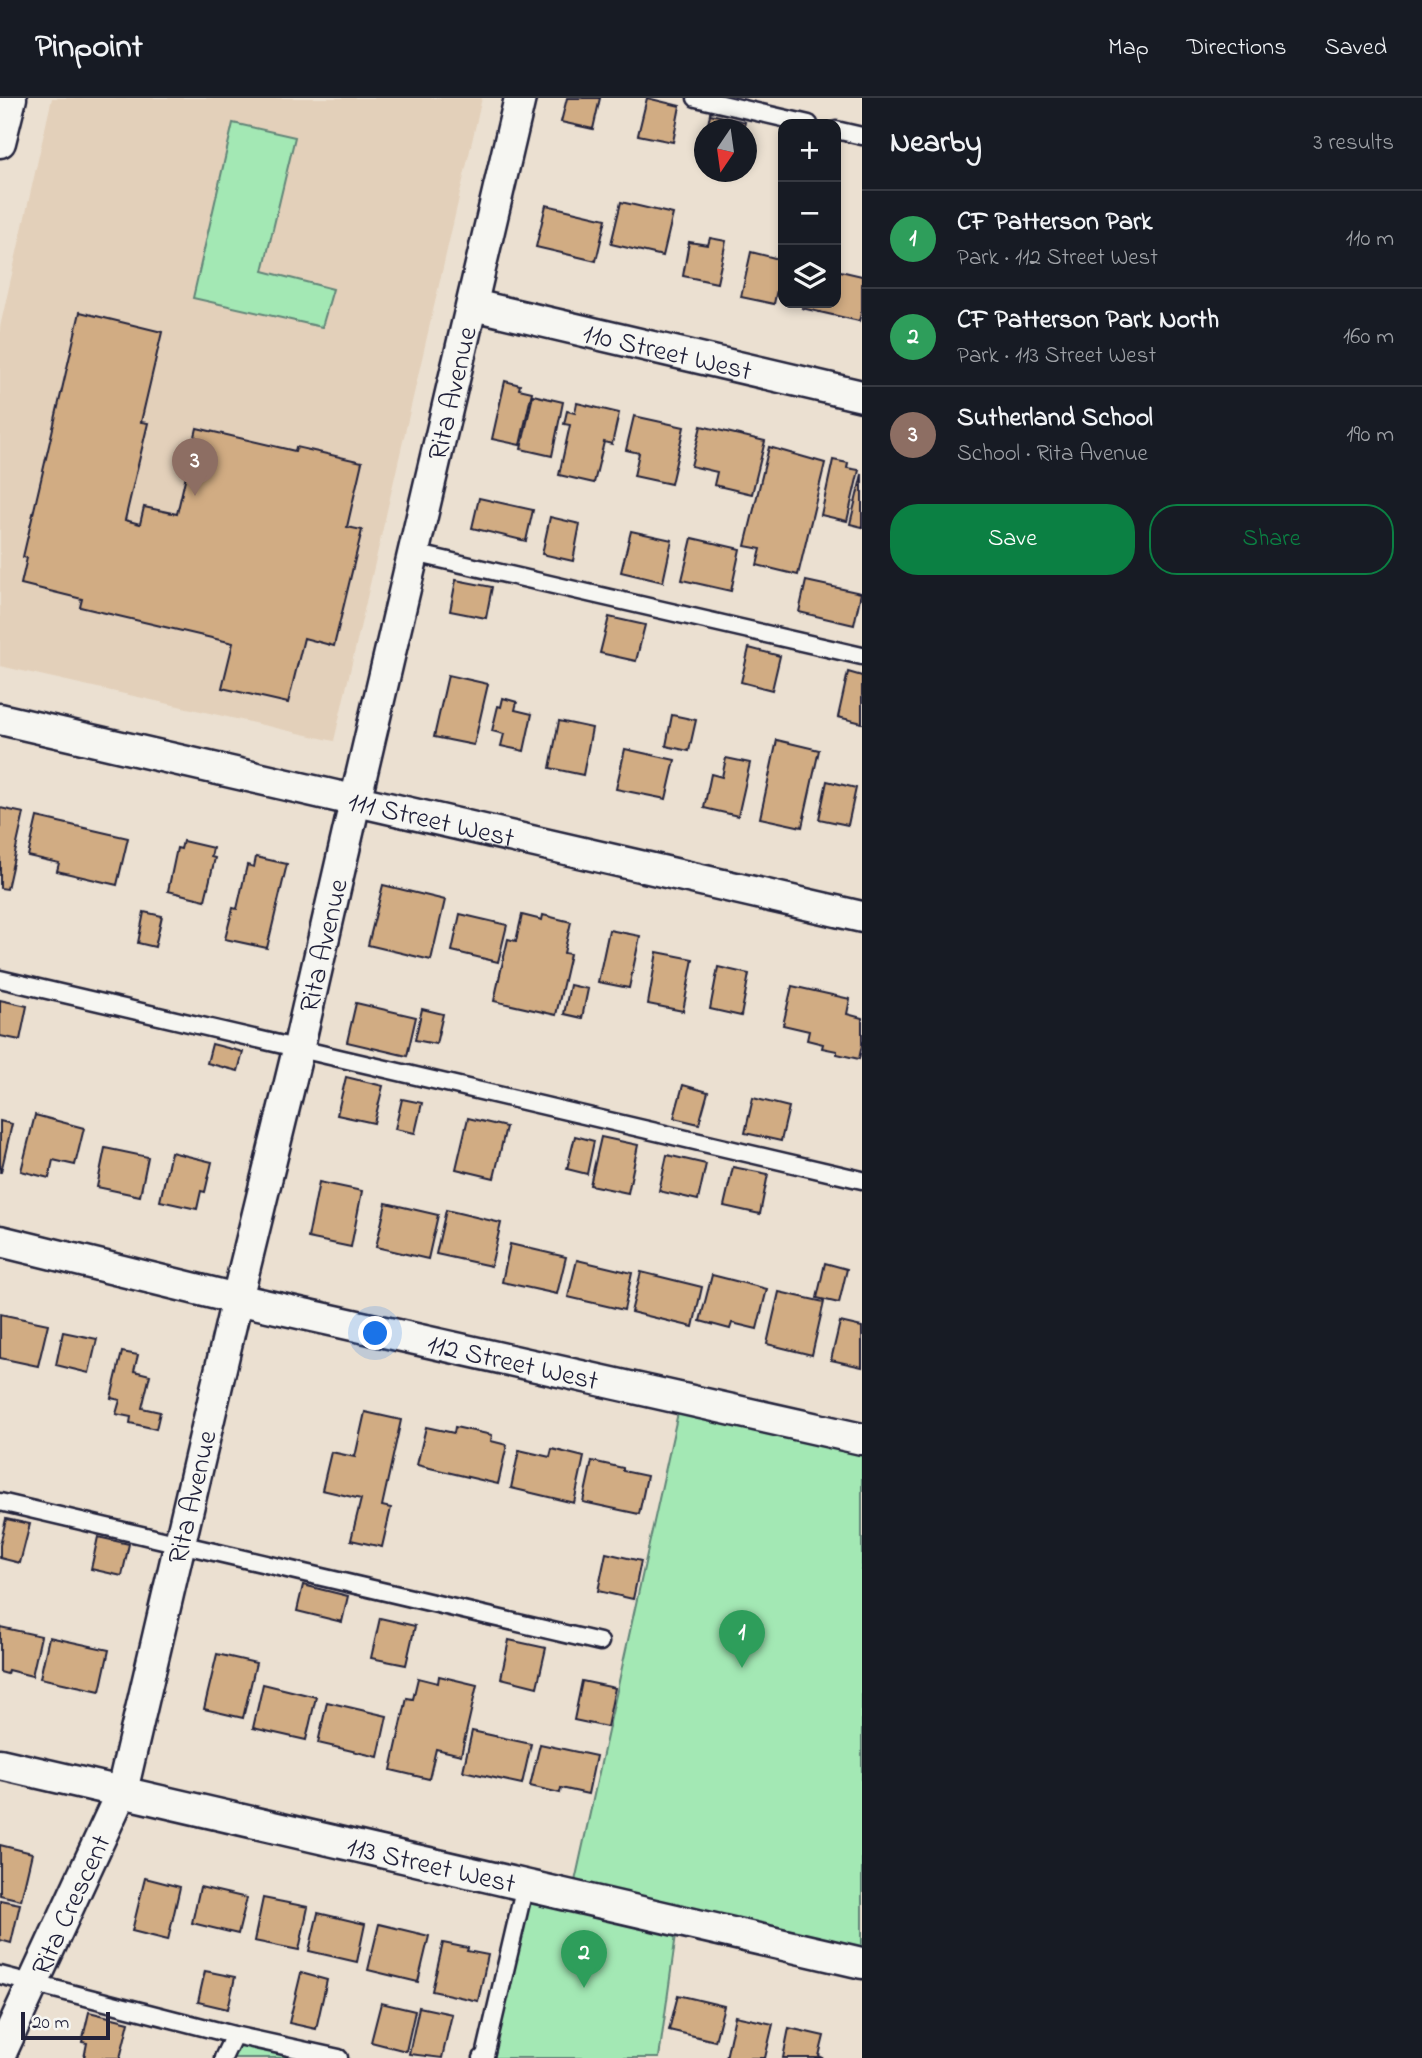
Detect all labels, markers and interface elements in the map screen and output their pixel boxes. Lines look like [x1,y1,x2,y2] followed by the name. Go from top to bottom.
[35,24,143,72] text: Pinpoint
[1108,31,1149,66] text: Map
[1187,31,1286,66] text: Directions
[1324,31,1387,66] text: Saved
[694,119,757,182] north arrow
[778,119,841,308] map controls
[778,119,841,182] button: +
[890,122,982,166] text: Nearby
[1313,127,1394,160] text: 3 results
[778,182,841,245] button: −
[957,204,1152,242] text: CF Patterson Park
[909,223,917,256] text: 1
[1346,223,1394,256] text: 110 m
[957,242,1158,275] text: Park · 112 Street West
[778,245,841,308] button: layers
[957,302,1219,340] text: CF Patterson Park North
[578,314,756,394] street label: 110 Street West
[907,321,919,354] text: 2
[1343,321,1394,354] text: 160 m
[419,323,490,465] street label: Rita Avenue
[957,340,1156,373] text: Park · 113 Street West
[957,400,1153,438] text: Sutherland School
[908,419,918,452] text: 3
[1346,419,1394,452] text: 190 m
[172,438,218,496] pin: 3
[957,438,1148,471] text: School · Rita Avenue
[890,504,1135,575] button: Save
[1149,504,1394,575] button: Share
[344,783,518,861] street label: 111 Street West
[290,875,361,1017] street label: Rita Avenue
[358,1316,392,1350] your location
[423,1325,602,1403] street label: 112 Street West
[159,1426,230,1568] street label: Rita Avenue
[719,1610,765,1668] pin: 1
[342,1828,519,1906] street label: 113 Street West
[22,1829,123,1983] street label: Rita Crescent
[561,1930,607,1988] pin: 2
[21,2009,110,2041] scale bar
[32,2010,69,2037] text: 20 m

